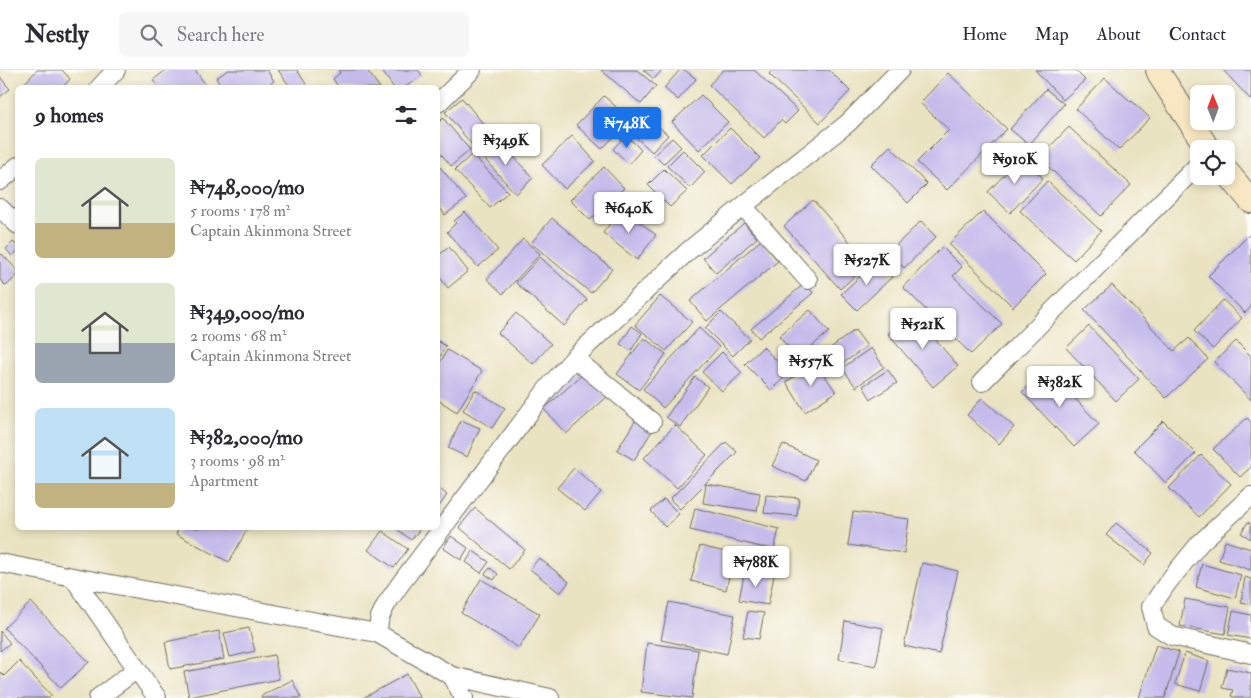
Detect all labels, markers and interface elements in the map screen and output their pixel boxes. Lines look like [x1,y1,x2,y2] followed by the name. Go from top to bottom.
[119,12,469,57] search box
[25,19,89,50] text: Nestly
[137,21,165,49] icon: search
[177,23,264,47] text: Search here
[962,23,1007,46] text: Home
[1035,23,1069,46] text: Map
[1097,23,1141,46] text: About
[1169,23,1226,46] text: Contact
[1190,85,1235,130] north arrow
[1190,85,1235,185] map controls
[392,101,420,129] icon: filters
[35,102,104,129] text: 9 homes
[592,106,662,149] pin: ₦748K
[604,113,650,133] text: ₦748K
[471,124,541,166] pin: ₦349K
[483,130,529,150] text: ₦349K
[1190,140,1235,185] button: locate
[980,142,1050,185] pin: ₦910K
[993,149,1037,169] text: ₦910K
[190,174,304,201] text: ₦748,000/mo
[75,178,135,238] icon: home
[594,191,664,234] pin: ₦640K
[605,198,653,218] text: ₦640K
[190,201,290,221] text: 5 rooms · 178 m²
[190,221,351,241] text: Captain Akinmona Street
[832,244,902,286] pin: ₦527K
[844,250,890,270] text: ₦527K
[190,299,304,326] text: ₦349,000/mo
[75,303,135,363] icon: home
[888,308,958,350] pin: ₦521K
[901,314,945,334] text: ₦521K
[190,326,286,346] text: 2 rooms · 68 m²
[776,344,846,387] pin: ₦557K
[190,346,351,366] text: Captain Akinmona Street
[789,351,833,371] text: ₦557K
[1025,366,1095,408] pin: ₦382K
[1038,372,1082,392] text: ₦382K
[190,424,303,451] text: ₦382,000/mo
[75,428,135,488] icon: home
[190,451,285,471] text: 3 rooms · 98 m²
[190,471,258,491] text: Apartment
[721,546,791,588] pin: ₦788K
[733,552,779,572] text: ₦788K

